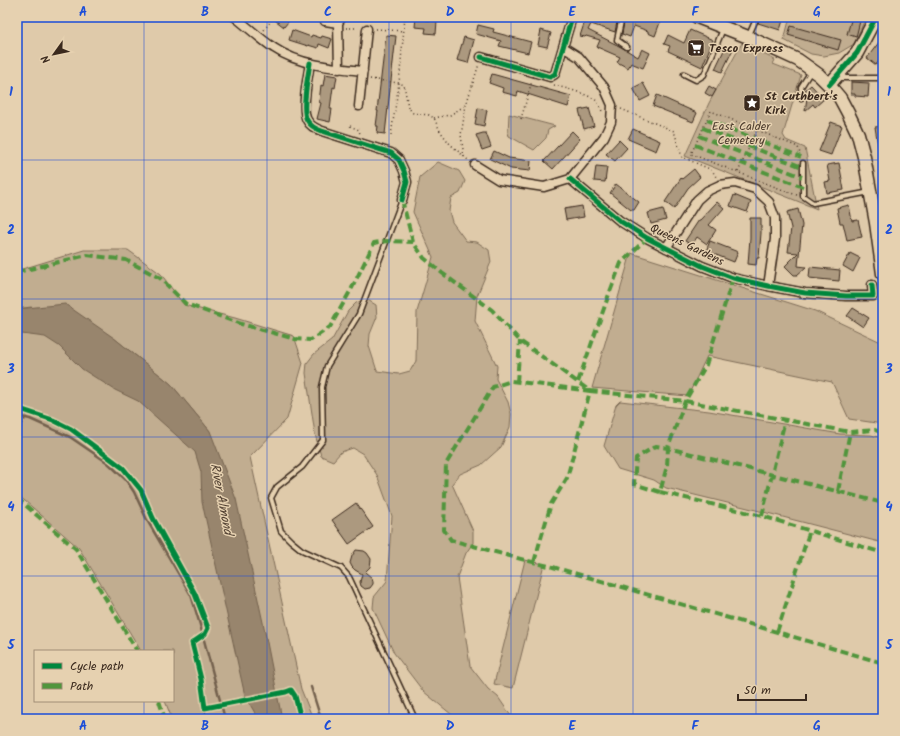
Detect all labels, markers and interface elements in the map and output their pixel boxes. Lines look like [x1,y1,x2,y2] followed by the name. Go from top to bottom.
[79,2,87,23] text: A
[201,2,209,23] text: B
[324,2,332,23] text: C
[446,2,455,23] text: D
[568,2,576,23] text: E
[691,2,699,23] text: F
[813,2,821,23] text: G
[34,34,74,74] north arrow
[686,38,706,58] supermarket icon: Tesco Express
[709,39,784,58] place label: Tesco Express
[37,51,56,67] text: N
[9,82,13,103] text: 1
[887,82,891,103] text: 1
[765,87,838,120] place label: St Cuthbert's Kirk
[742,93,762,113] place icon: St Cuthbert's Kirk
[712,117,771,150] park label: East Calder Cemetery
[647,219,727,271] street label: Queens Gardens
[7,220,15,241] text: 2
[885,220,893,241] text: 2
[6,359,15,380] text: 3
[884,359,893,380] text: 3
[204,462,239,540] water label: River Almond
[7,497,15,518] text: 4
[885,497,893,518] text: 4
[7,635,16,656] text: 5
[885,635,894,656] text: 5
[34,650,174,702] legend
[70,657,124,676] text: Cycle path
[738,676,806,702] scale bar
[70,677,93,696] text: Path
[744,681,771,700] text: 50 m
[79,716,87,736] text: A
[201,716,209,736] text: B
[324,716,332,736] text: C
[446,716,455,736] text: D
[568,716,576,736] text: E
[691,716,699,736] text: F
[813,716,821,736] text: G

